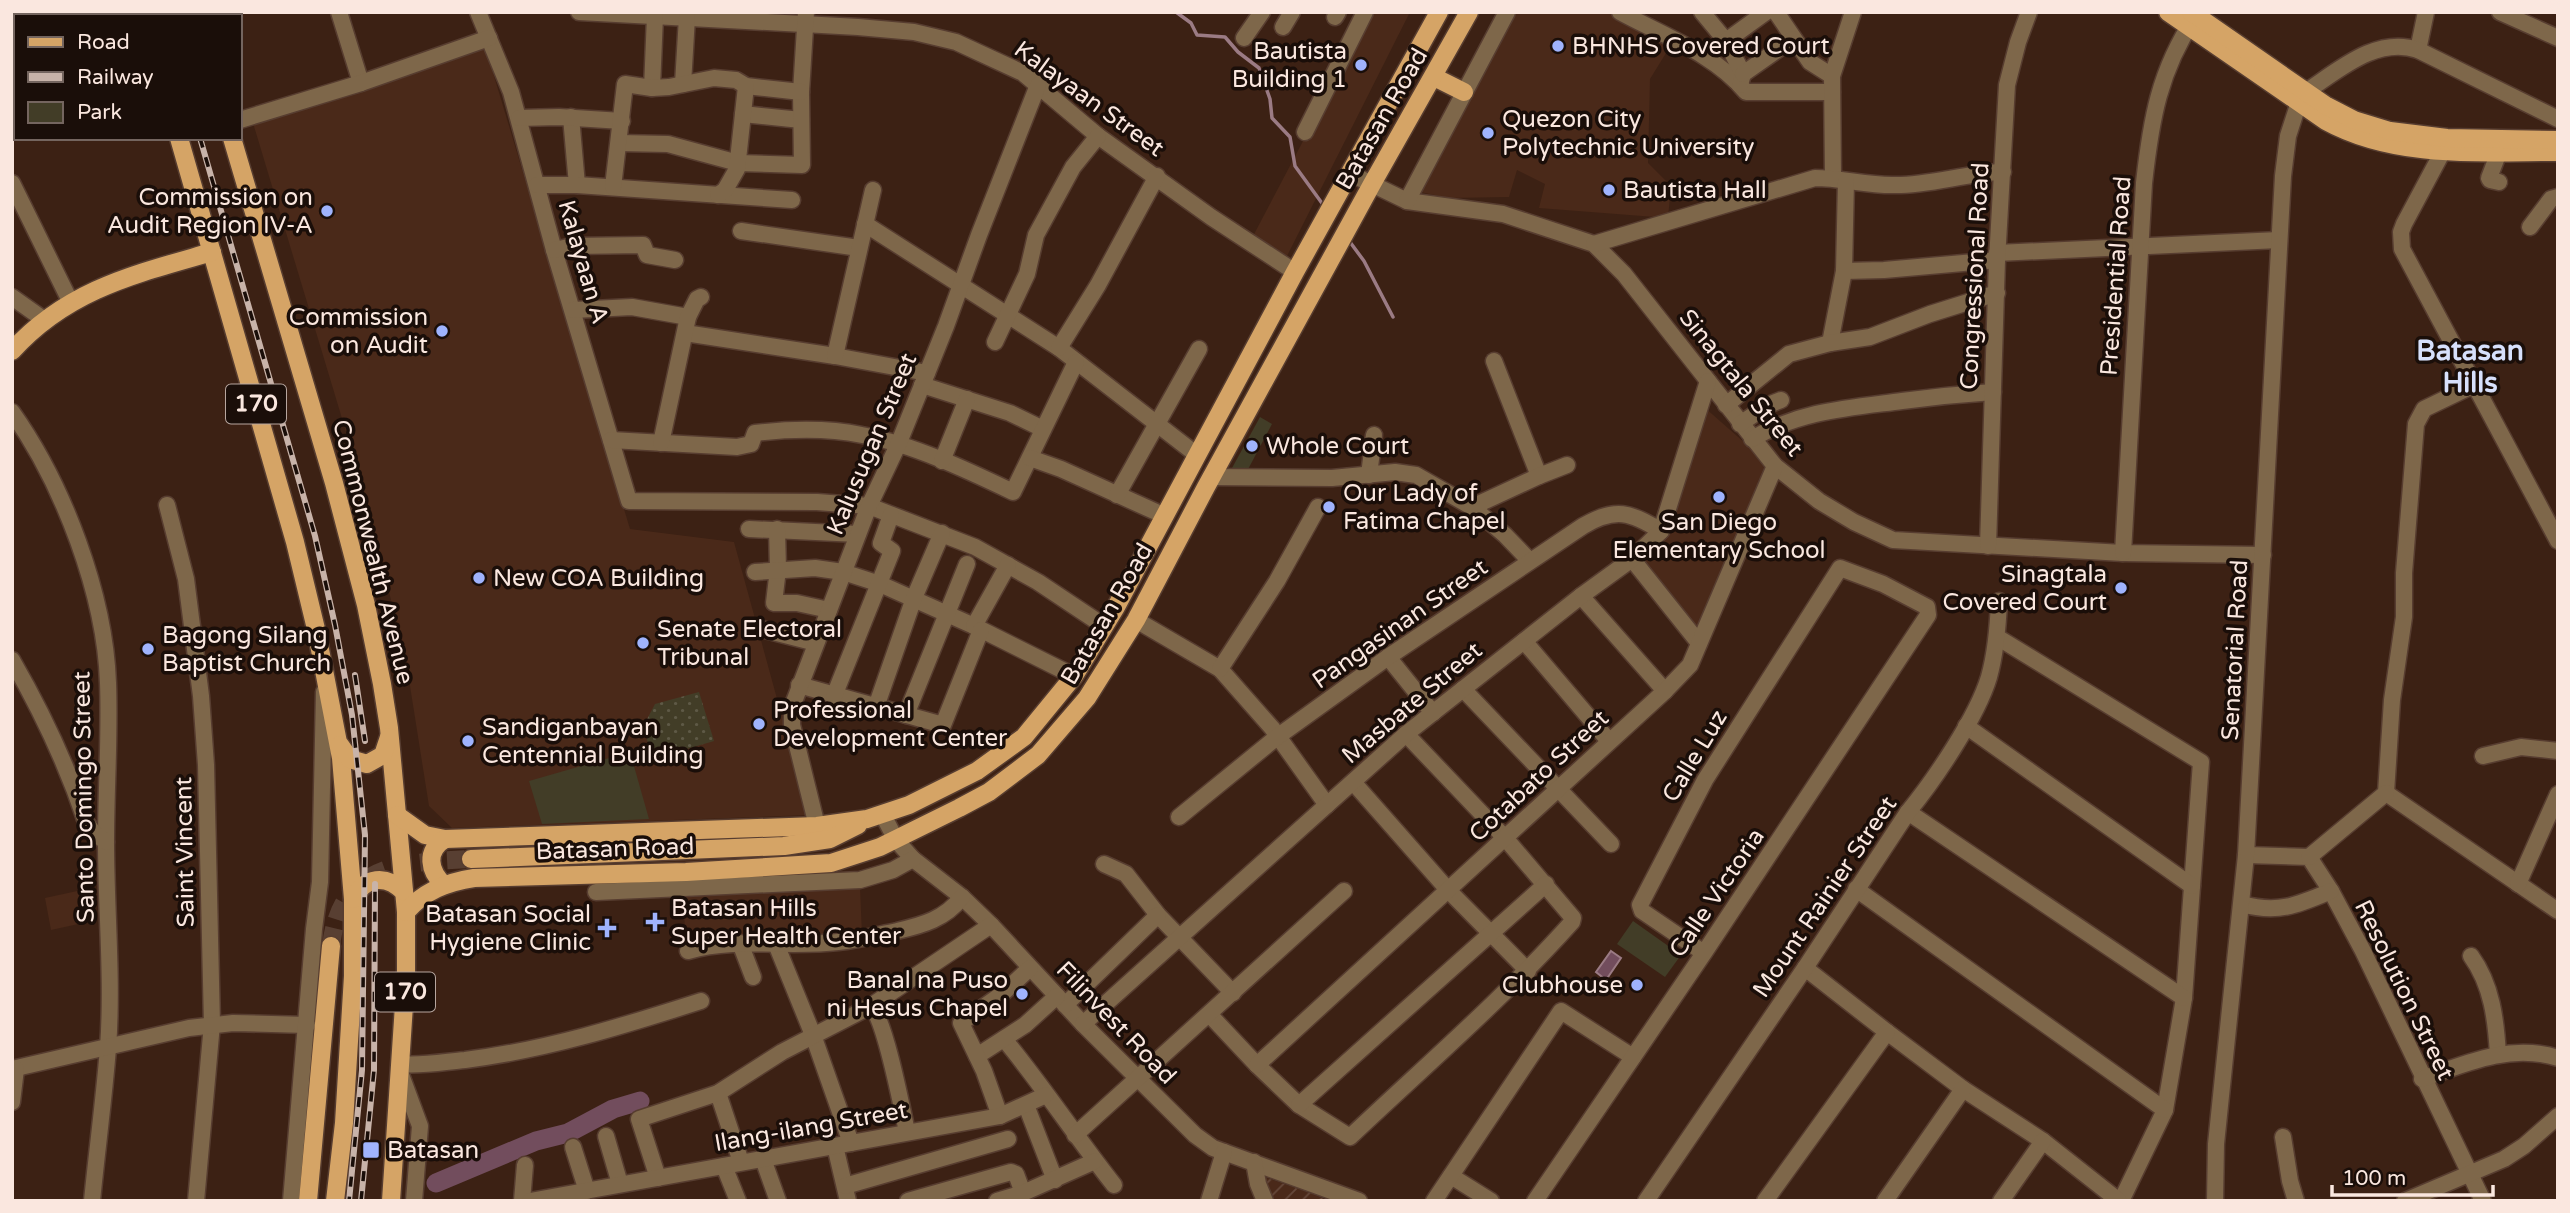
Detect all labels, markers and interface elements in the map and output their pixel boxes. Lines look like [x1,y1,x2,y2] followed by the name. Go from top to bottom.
[14,14,242,140] legend
[77,30,130,55] text: Road
[1572,32,1830,61] place label: BHNHS Covered Court
[1008,35,1170,163] street label: Kalayaan Street
[1232,37,1347,94] place label: Bautista Building 1
[1550,38,1566,54] marker: BHNHS Covered Court
[1330,43,1434,195] street label: Batasan Road
[1353,57,1369,73] marker: Bautista Building 1
[77,65,154,90] text: Railway
[77,100,122,125] text: Park
[1502,105,1755,162] place label: Quezon City Polytechnic University
[1480,125,1496,141] marker: Quezon City Polytechnic University
[1955,162,1995,390] street label: Congressional Road
[2095,175,2137,377] street label: Presidential Road
[1623,176,1767,205] place label: Bautista Hall
[1601,182,1617,198] marker: Bautista Hall
[107,183,313,240] place label: Commission on Audit Region IV-A
[552,197,614,327] street label: Kalayaan A
[319,203,335,219] marker: Commission on Audit Region IV-A
[289,303,428,360] place label: Commission on Audit
[1673,304,1809,462] street label: Sinagtala Street
[434,323,450,339] marker: Commission on Audit
[2416,334,2524,400] district label: Batasan Hills
[821,349,923,539] street label: Kalusugan Street
[226,384,286,424] road number: 170
[326,417,420,687] street label: Commonwealth Avenue
[1266,432,1409,461] place label: Whole Court
[1244,438,1260,454] marker: Whole Court
[1343,479,1505,536] place label: Our Lady of Fatima Chapel
[1711,489,1727,505] marker: San Diego Elementary School
[1321,499,1337,515] marker: Our Lady of Fatima Chapel
[1612,508,1826,565] place label: San Diego Elementary School
[1055,538,1159,690] street label: Batasan Road
[1307,553,1493,695] street label: Pangasinan Street
[2216,559,2254,741] street label: Senatorial Road
[1942,560,2107,617] place label: Sinagtala Covered Court
[493,564,704,593] place label: New COA Building
[471,570,487,586] marker: New COA Building
[2113,580,2129,596] marker: Sinagtala Covered Court
[657,615,842,672] place label: Senate Electoral Tribunal
[162,621,331,678] place label: Bagong Silang Baptist Church
[635,635,651,651] marker: Senate Electoral Tribunal
[1336,636,1488,770] street label: Masbate Street
[140,641,156,657] marker: Bagong Silang Baptist Church
[67,671,101,923] street label: Santo Domingo Street
[773,696,1008,753] place label: Professional Development Center
[1463,704,1615,848] street label: Cotabato Street
[1656,705,1734,807] street label: Calle Luz
[482,713,704,770] place label: Sandiganbayan Centennial Building
[751,716,767,732] marker: Professional Development Center
[460,733,476,749] marker: Sandiganbayan Centennial Building
[169,776,201,928] street label: Saint Vincent
[1747,791,1903,1003] street label: Mount Rainier Street
[1663,823,1771,963] street label: Calle Victoria
[535,832,695,866] street label: Batasan Road
[671,894,902,951] place label: Batasan Hills Super Health Center
[2348,895,2460,1085] street label: Resolution Street
[425,900,591,957] place label: Batasan Social Hygiene Clinic
[645,912,665,932] marker: Batasan Hills Super Health Center
[597,918,617,938] marker: Batasan Social Hygiene Clinic
[1050,955,1182,1091] street label: Filinvest Road
[826,966,1008,1023] place label: Banal na Puso ni Hesus Chapel
[1502,971,1623,1000] place label: Clubhouse
[375,973,435,1012] road number: 170
[1629,977,1645,993] marker: Clubhouse
[1014,986,1030,1002] marker: Banal na Puso ni Hesus Chapel
[712,1096,910,1158] street label: Ilang-ilang Street
[387,1136,479,1165] place label: Batasan
[361,1140,381,1160] marker: Batasan
[2332,1154,2493,1198] scale bar
[2342,1166,2406,1191] text: 100 m

